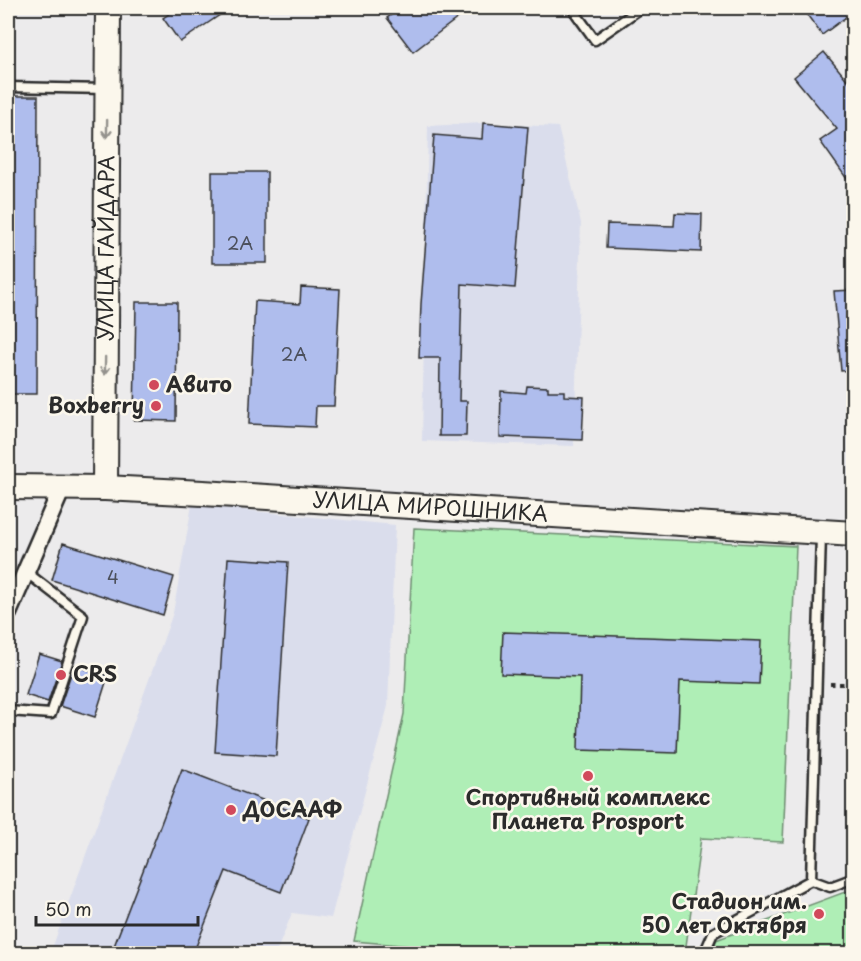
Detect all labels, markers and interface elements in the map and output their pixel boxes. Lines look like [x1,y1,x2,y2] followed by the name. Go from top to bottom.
[101,118,113,138] one-way arrow
[88,155,121,341] street label: УЛИЦА ГАЙДАРА
[227,229,253,256] house number: 2А
[281,340,307,367] house number: 2А
[99,355,111,375] one-way arrow
[166,367,232,399] place label: Авито
[147,378,161,392] marker: Авито
[48,388,144,420] place label: Boxberry
[149,399,163,413] marker: Boxberry
[312,482,549,529] street label: УЛИЦА МИРОШНИКА
[107,563,119,590] house number: 4
[73,657,117,689] place label: CRS
[54,668,68,682] marker: CRS
[581,769,595,783] marker: Спортивный комплекс Планета Prosport
[466,780,710,836] place label: Спортивный комплекс Планета Prosport
[242,792,342,824] place label: ДОСААФ
[224,803,238,817] marker: ДОСААФ
[642,884,807,940] place label: Стадион им. 50 лет Октября
[36,889,198,927] scale bar
[45,895,92,922] text: 50 m
[812,907,826,921] marker: Стадион им. 50 лет Октября

